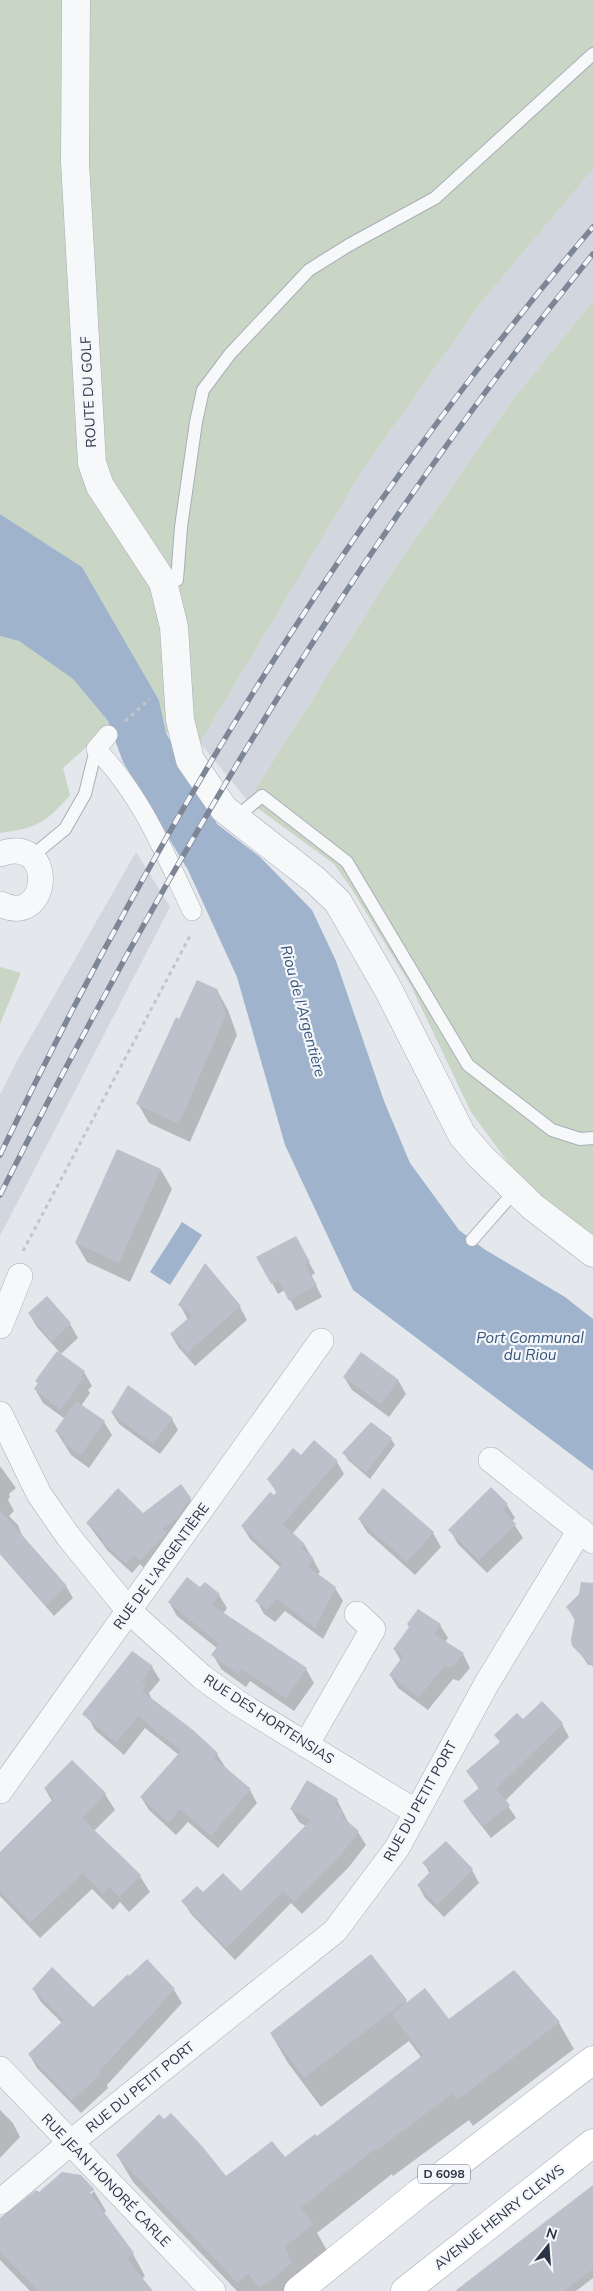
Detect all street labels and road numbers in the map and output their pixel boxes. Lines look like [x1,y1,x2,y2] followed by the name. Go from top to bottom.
[76,336,100,448] street label: ROUTE DU GOLF
[109,1499,213,1633] street label: RUE DE L'ARGENTIÈRE
[200,1670,338,1768] street label: RUE DES HORTENSIAS
[379,1737,461,1864] street label: RUE DU PETIT PORT
[82,2037,199,2137] street label: RUE DU PETIT PORT
[38,2110,174,2250] street label: RUE JEAN HONORÉ CARLE
[430,2161,568,2273] street label: AVENUE HENRY CLEWS
[418,2164,470,2184] road number: D 6098

